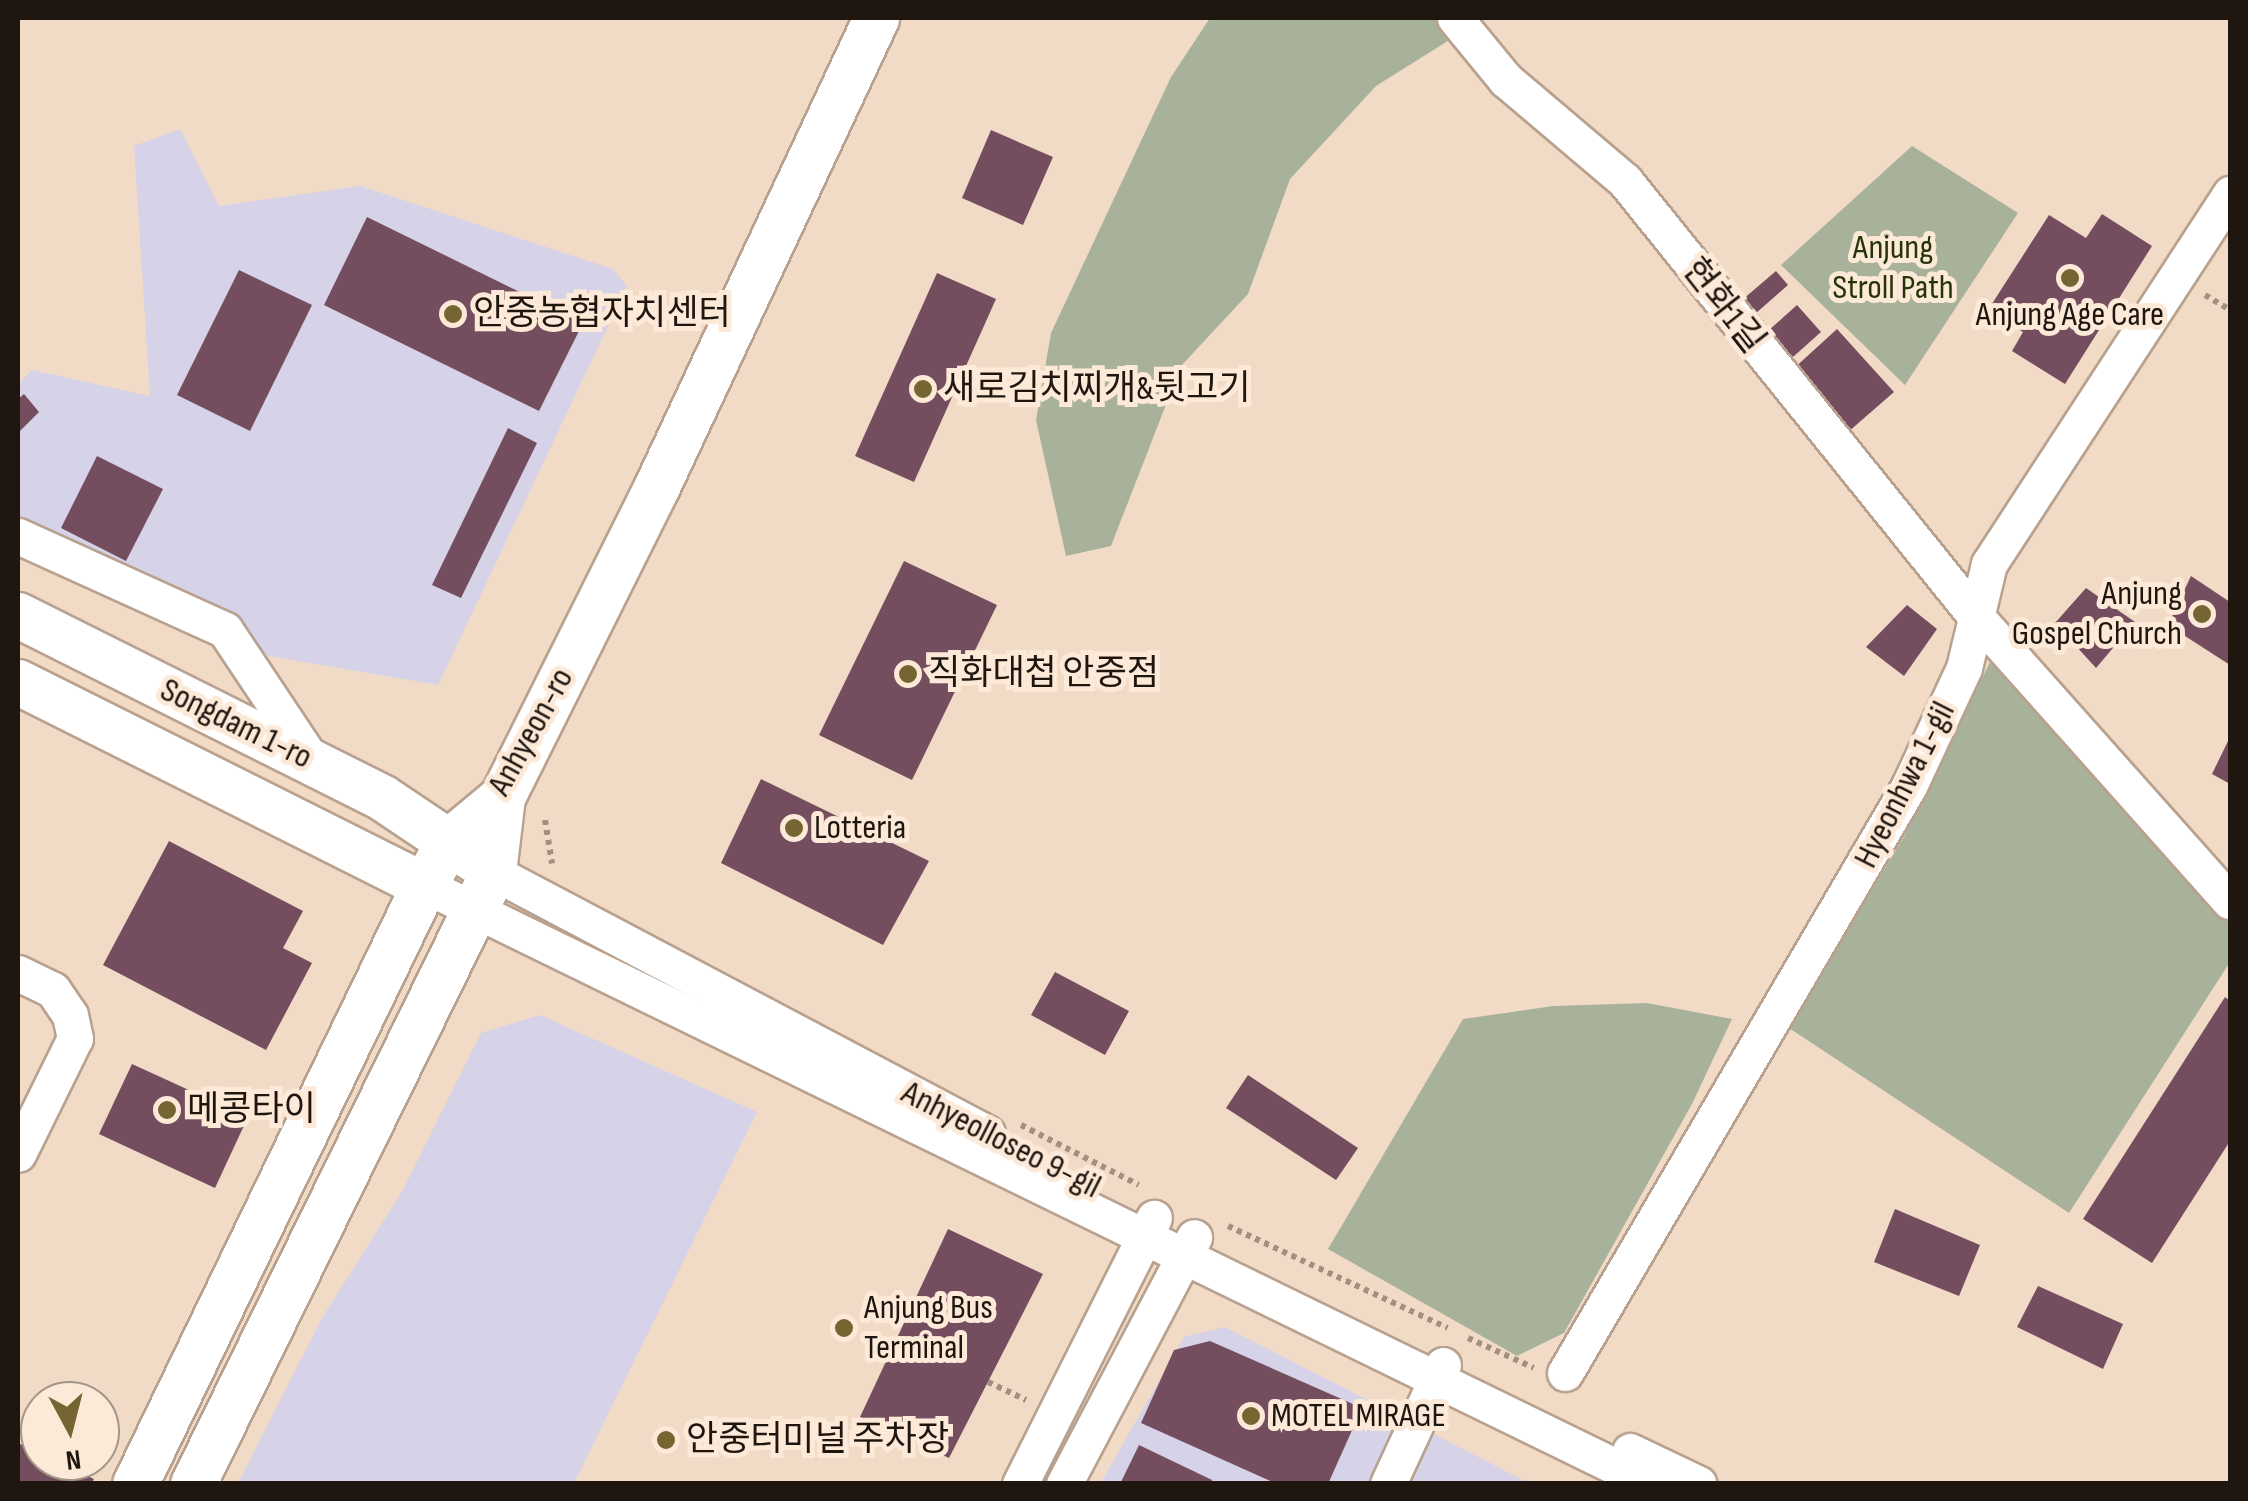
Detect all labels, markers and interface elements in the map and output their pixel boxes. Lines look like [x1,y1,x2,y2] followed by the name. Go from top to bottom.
[1832,227,1954,309] park label: Anjung Stroll Path
[1673,250,1773,362] street label: 현화1길
[2059,267,2081,289] marker: Anjung Age Care
[473,293,731,335] place label: 안중농협자치센터
[1976,294,2164,336] place label: Anjung Age Care
[442,303,464,325] marker: 안중농협자치센터
[943,368,1250,410] place label: 새로김치찌개&뒷고기
[912,378,934,400] marker: 새로김치찌개&뒷고기
[2012,573,2182,655] place label: Anjung Gospel Church
[2191,603,2213,625] marker: Anjung Gospel Church
[928,653,1159,695] place label: 직화대첩 안중점
[479,661,583,803] street label: Anhyeon-ro
[897,663,919,685] marker: 직화대첩 안중점
[153,669,319,779] street label: Songdam 1-ro
[1845,695,1965,875] street label: Hyeonhwa 1-gil
[814,807,906,849] place label: Lotteria
[783,817,805,839] marker: Lotteria
[894,1072,1108,1208] street label: Anhyeolloseo 9-gil
[187,1089,316,1131] place label: 메콩타이
[156,1099,178,1121] marker: 메콩타이
[864,1287,993,1369] place label: Anjung Bus Terminal
[833,1317,855,1339] marker: Anjung Bus Terminal
[20,1381,120,1481] north arrow
[1271,1395,1446,1437] place label: MOTEL MIRAGE
[1240,1405,1262,1427] marker: MOTEL MIRAGE
[686,1419,949,1461] place label: 안중터미널 주차장
[655,1429,677,1451] marker: 안중터미널 주차장
[64,1442,83,1477] text: N

